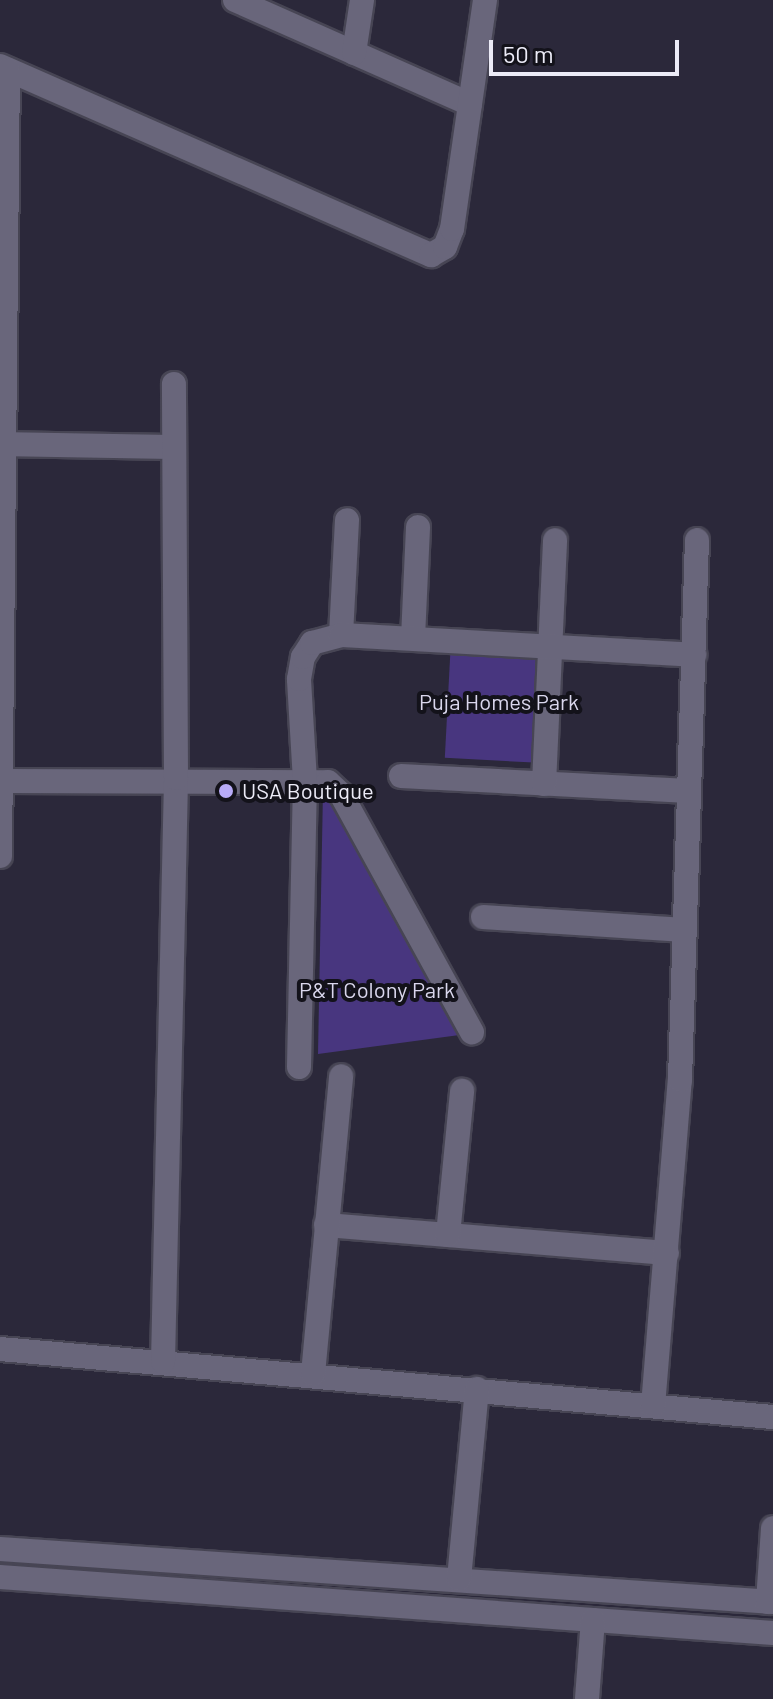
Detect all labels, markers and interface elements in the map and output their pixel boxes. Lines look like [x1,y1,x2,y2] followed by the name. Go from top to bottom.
[493,24,683,74] scale bar
[503,39,554,68] text: 50 m
[419,689,579,715] park label: Puja Homes Park
[242,778,374,804] place label: USA Boutique
[217,782,235,800] marker: USA Boutique
[299,977,455,1003] park label: P&T Colony Park

